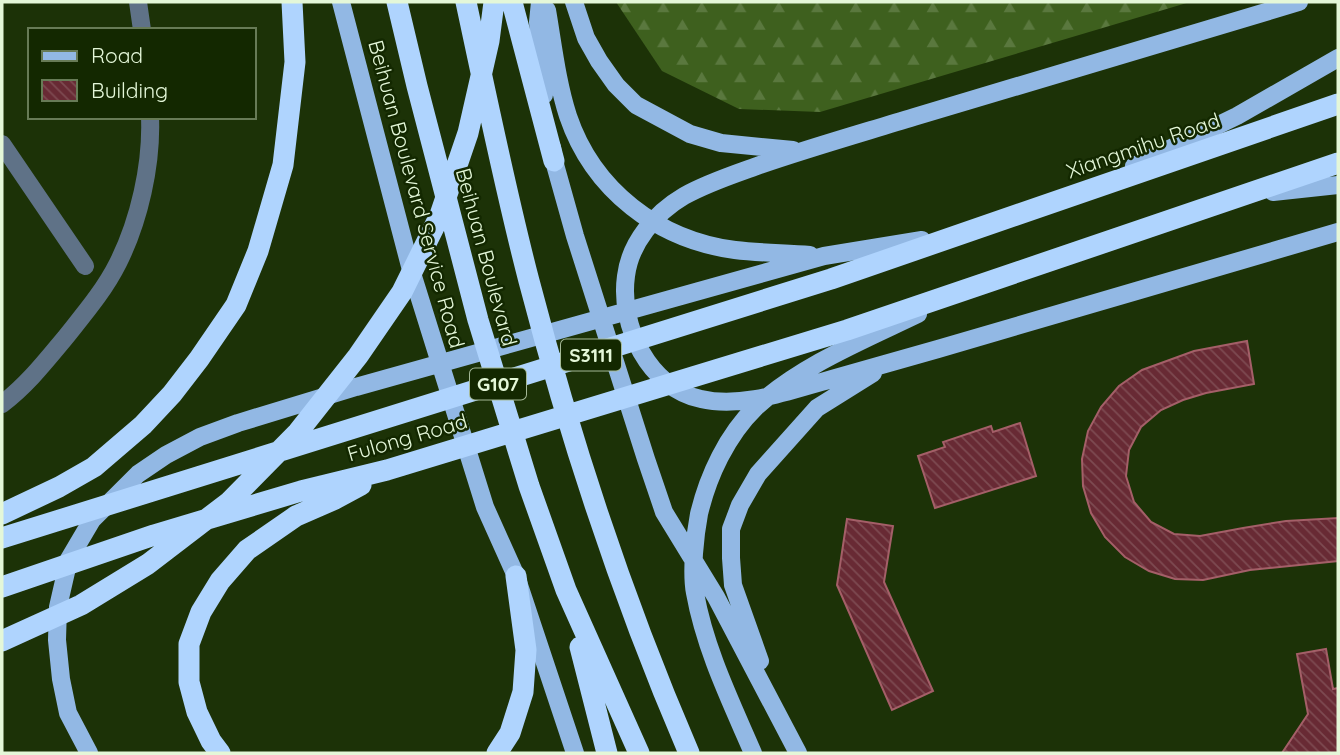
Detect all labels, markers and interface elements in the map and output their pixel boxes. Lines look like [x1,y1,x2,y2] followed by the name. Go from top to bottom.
[28,28,256,119] legend
[363,37,471,351] street label: Beihuan Boulevard Service Road
[91,42,143,68] text: Road
[91,77,168,103] text: Building
[1063,107,1223,183] street label: Xiangmihu Road
[451,165,523,349] street label: Beihuan Boulevard
[561,340,621,370] road number: S3111
[470,368,526,400] road number: G107
[344,407,470,467] street label: Fulong Road

